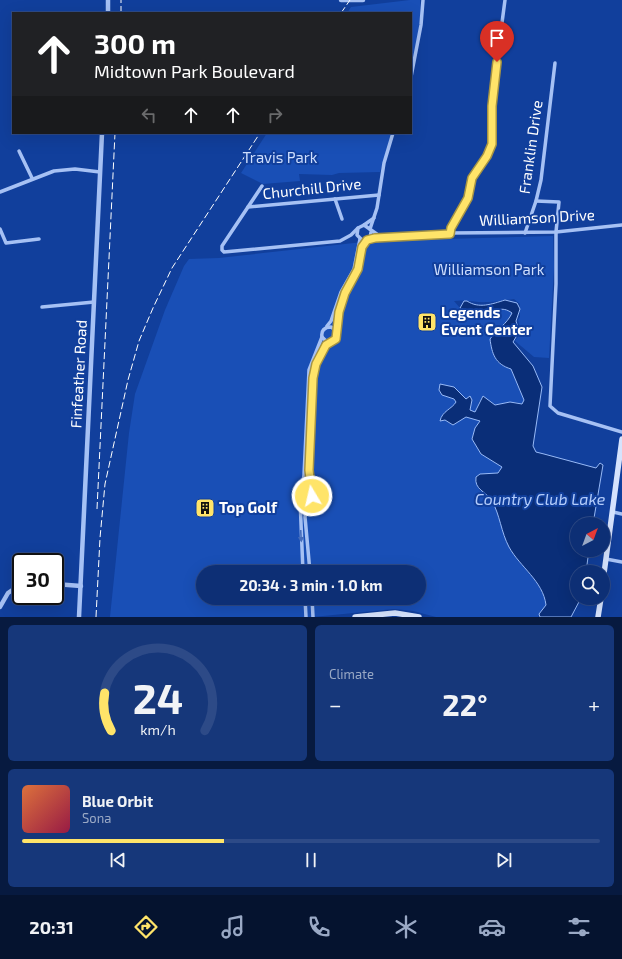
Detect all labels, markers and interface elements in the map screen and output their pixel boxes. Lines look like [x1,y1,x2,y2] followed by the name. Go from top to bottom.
[480,21,514,62] pin
[94,26,176,60] text: 300 m
[486,27,508,49] icon: arrive
[28,28,80,80] icon: ahead
[94,60,295,82] text: Midtown Park Boulevard
[515,99,545,195] street label: Franklin Drive
[138,104,160,126] icon: left
[180,104,202,126] icon: ahead
[222,104,244,126] icon: ahead
[264,104,286,126] icon: right
[243,148,318,166] park label: Travis Park
[262,174,362,202] street label: Churchill Drive
[479,205,595,229] street label: Williamson Drive
[434,260,545,278] park label: Williamson Park
[441,303,533,338] place label: Legends Event Center
[416,311,438,333] building icon: Legends Event Center
[66,319,90,429] street label: Finfeather Road
[291,475,333,517] position arrow
[475,489,606,509] water label: Country Club Lake
[194,497,216,519] building icon: Top Golf
[219,498,278,516] place label: Top Golf
[570,517,610,557] north arrow
[570,517,610,605] map controls
[297,530,304,542] one-way arrow
[12,553,64,605] speed limit sign: 30
[570,565,610,605] button: search
[239,576,383,594] text: 20:34 · 3 min · 1.0 km
[329,666,374,682] text: Climate
[132,672,183,722] text: 24
[442,686,487,722] text: 22°
[329,691,342,717] text: −
[588,691,600,717] text: +
[140,721,175,738] text: km/h
[82,792,153,810] text: Blue Orbit
[82,810,111,826] text: Sona
[107,849,129,871] icon: previous
[300,849,322,871] icon: pause
[493,849,515,871] icon: next
[132,913,160,941] icon: directions
[219,913,247,941] icon: music
[305,913,333,941] icon: phone
[392,913,420,941] icon: climate
[478,913,506,941] icon: car
[565,913,593,941] icon: filters
[29,916,74,938] text: 20:31

